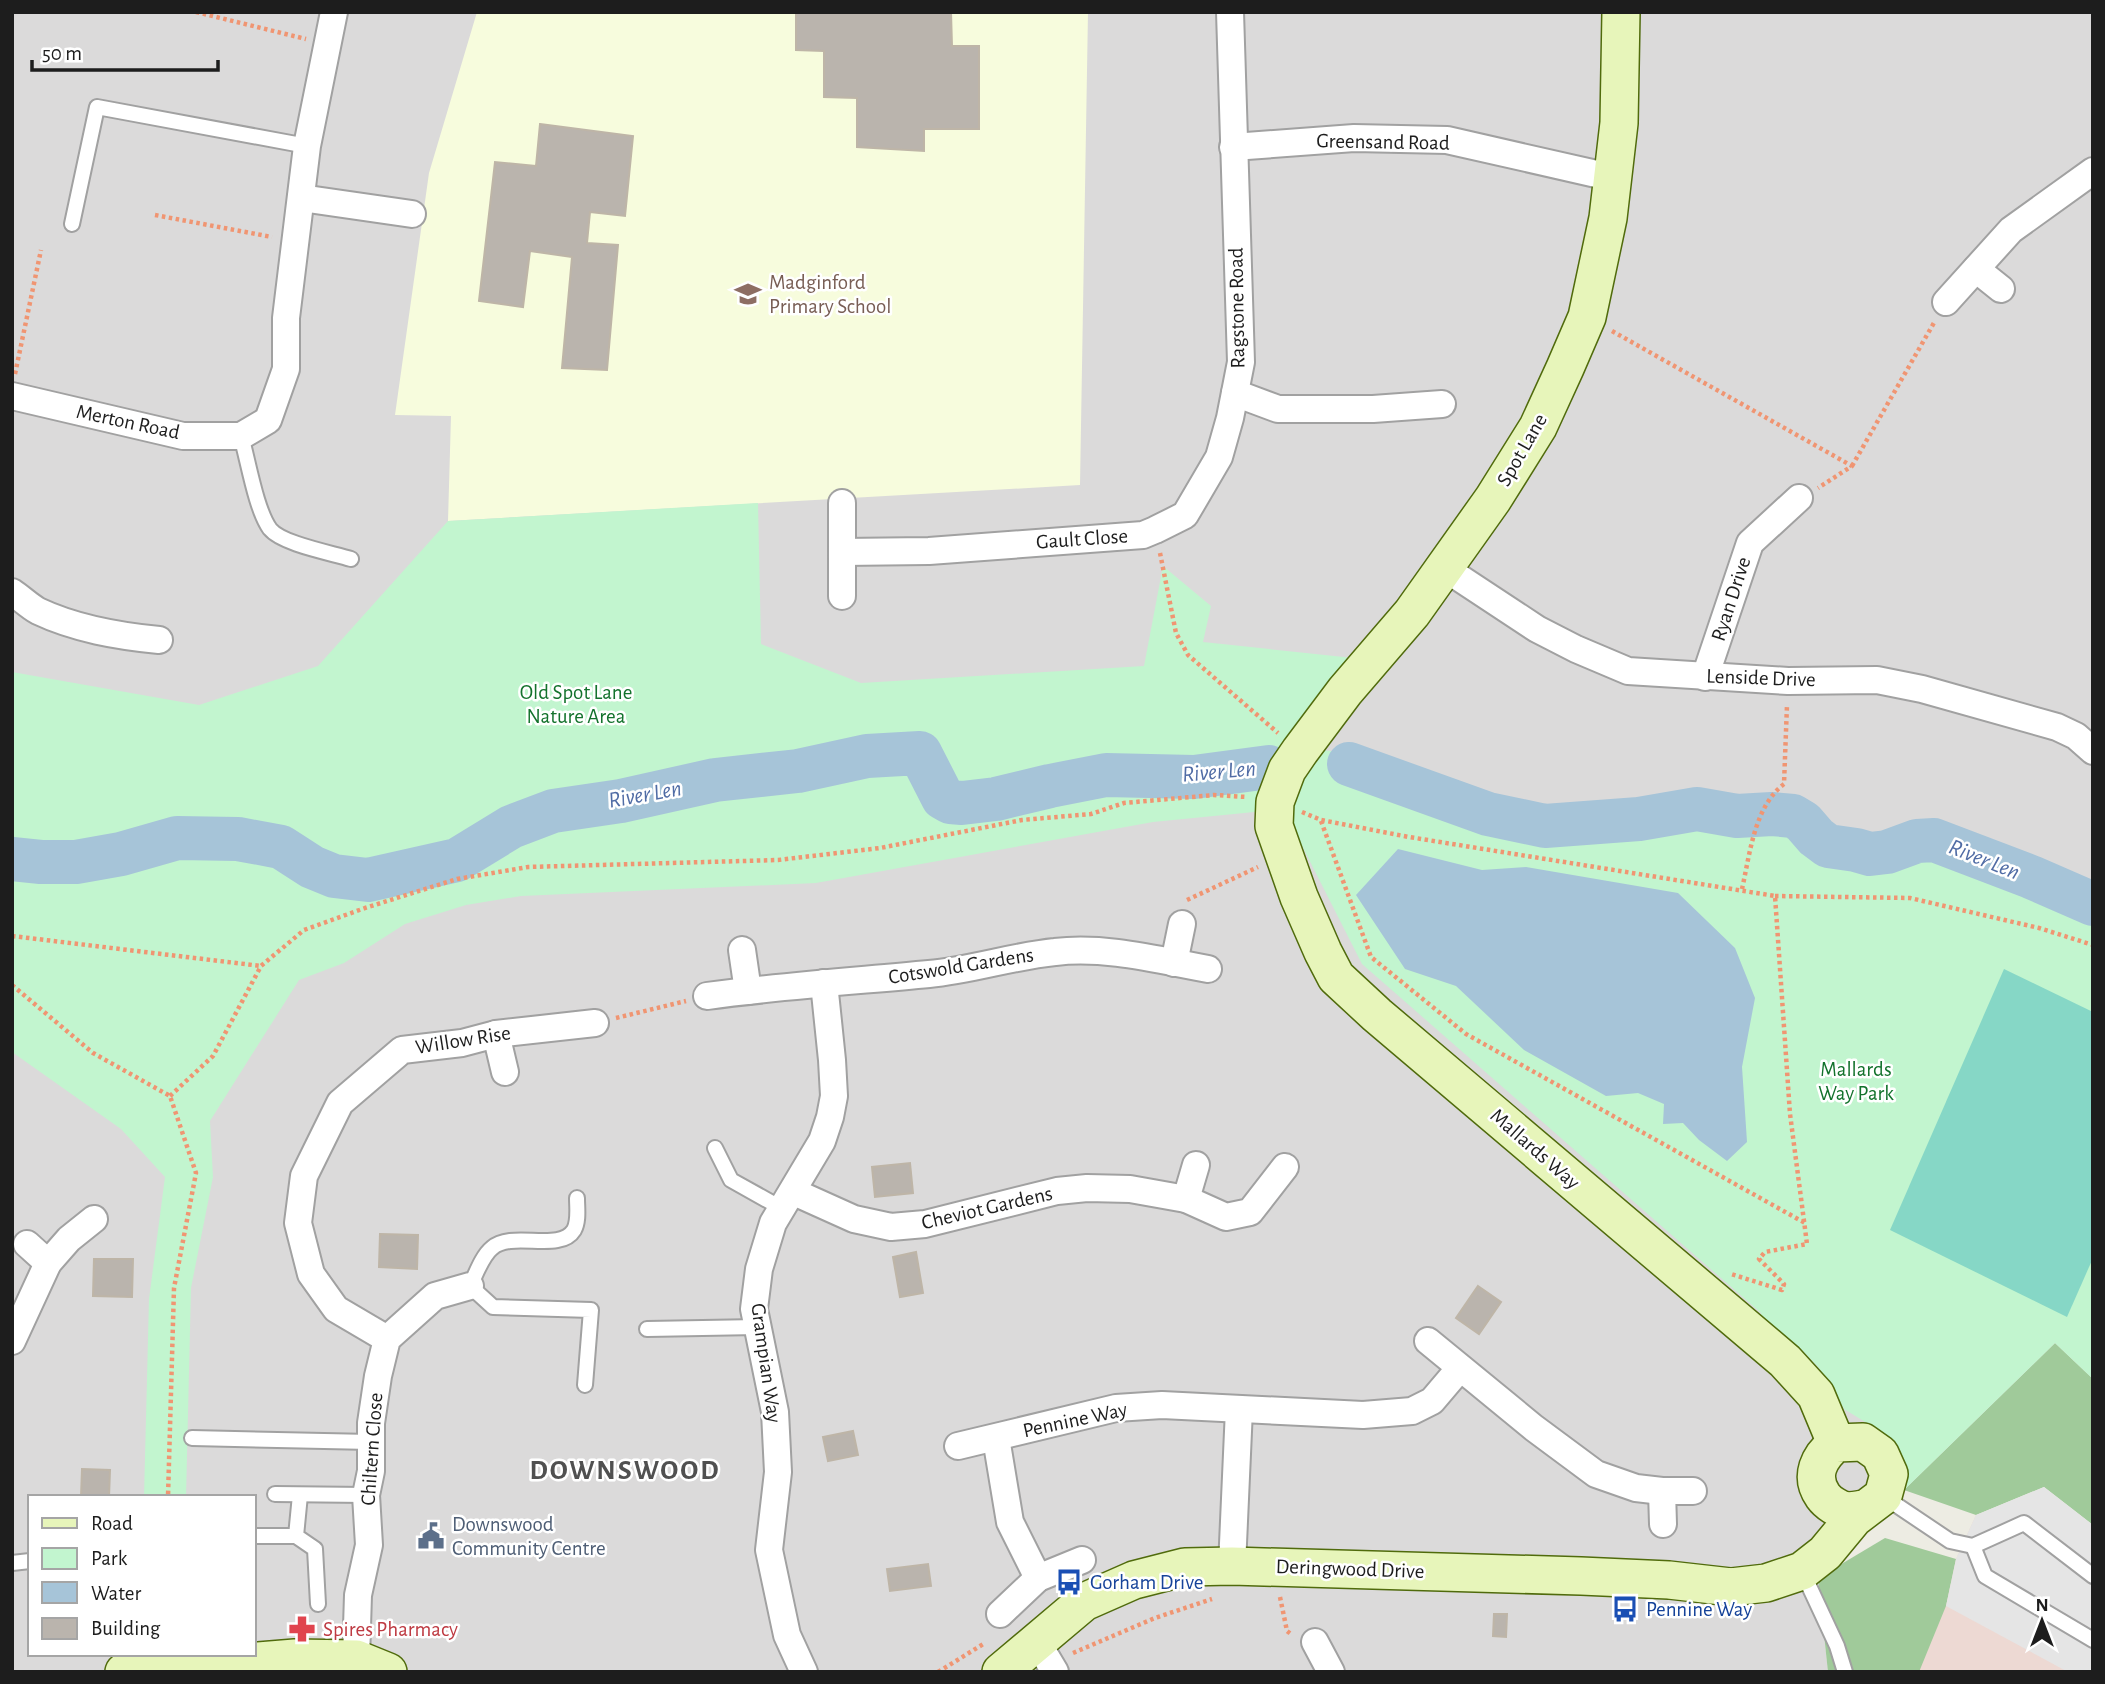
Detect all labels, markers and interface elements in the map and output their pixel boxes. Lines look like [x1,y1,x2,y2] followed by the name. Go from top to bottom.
[32,28,217,72] scale bar
[42,43,82,64] text: 50 m
[1316,130,1450,154] street label: Greensand Road
[1225,247,1249,369] street label: Ragstone Road
[769,272,892,317] place label: Madginford Primary School
[733,279,763,309] school or university icon: Madginford Primary School
[74,401,182,443] street label: Merton Road
[1493,410,1551,490] street label: Spot Lane
[1035,525,1129,553] street label: Gault Close
[1708,554,1754,644] street label: Ryan Drive
[1706,666,1816,690] street label: Lenside Drive
[520,682,632,727] park label: Old Spot Lane Nature Area
[1181,757,1257,787] water label: River Len
[607,777,683,813] water label: River Len
[1945,835,2023,885] water label: River Len
[887,944,1035,988] street label: Cotswold Gardens
[414,1022,512,1058] street label: Willow Rise
[1818,1059,1894,1104] park label: Mallards Way Park
[1486,1105,1584,1193] street label: Mallards Way
[919,1183,1055,1233] street label: Cheviot Gardens
[747,1302,785,1424] street label: Grampian Way
[358,1392,386,1506] street label: Chiltern Close
[1021,1399,1129,1441] street label: Pennine Way
[529,1457,721,1485] district label: DOWNSWOOD
[28,1495,256,1656] legend
[91,1513,133,1534] text: Road
[452,1514,606,1559] place label: Downswood Community Centre
[416,1521,446,1551] public building icon: Downswood Community Centre
[91,1548,128,1569] text: Park
[1275,1556,1425,1582] street label: Deringwood Drive
[1054,1567,1084,1597] bus stop icon: Gorham Drive
[1090,1572,1203,1593] place label: Gorham Drive
[91,1583,141,1604] text: Water
[2007,1586,2077,1656] north arrow
[1610,1594,1640,1624] bus stop icon: Pennine Way
[2035,1596,2049,1615] text: N
[1646,1599,1752,1620] place label: Pennine Way
[287,1614,317,1644] pharmacy icon: Spires Pharmacy
[91,1618,161,1639] text: Building
[323,1619,458,1640] place label: Spires Pharmacy

